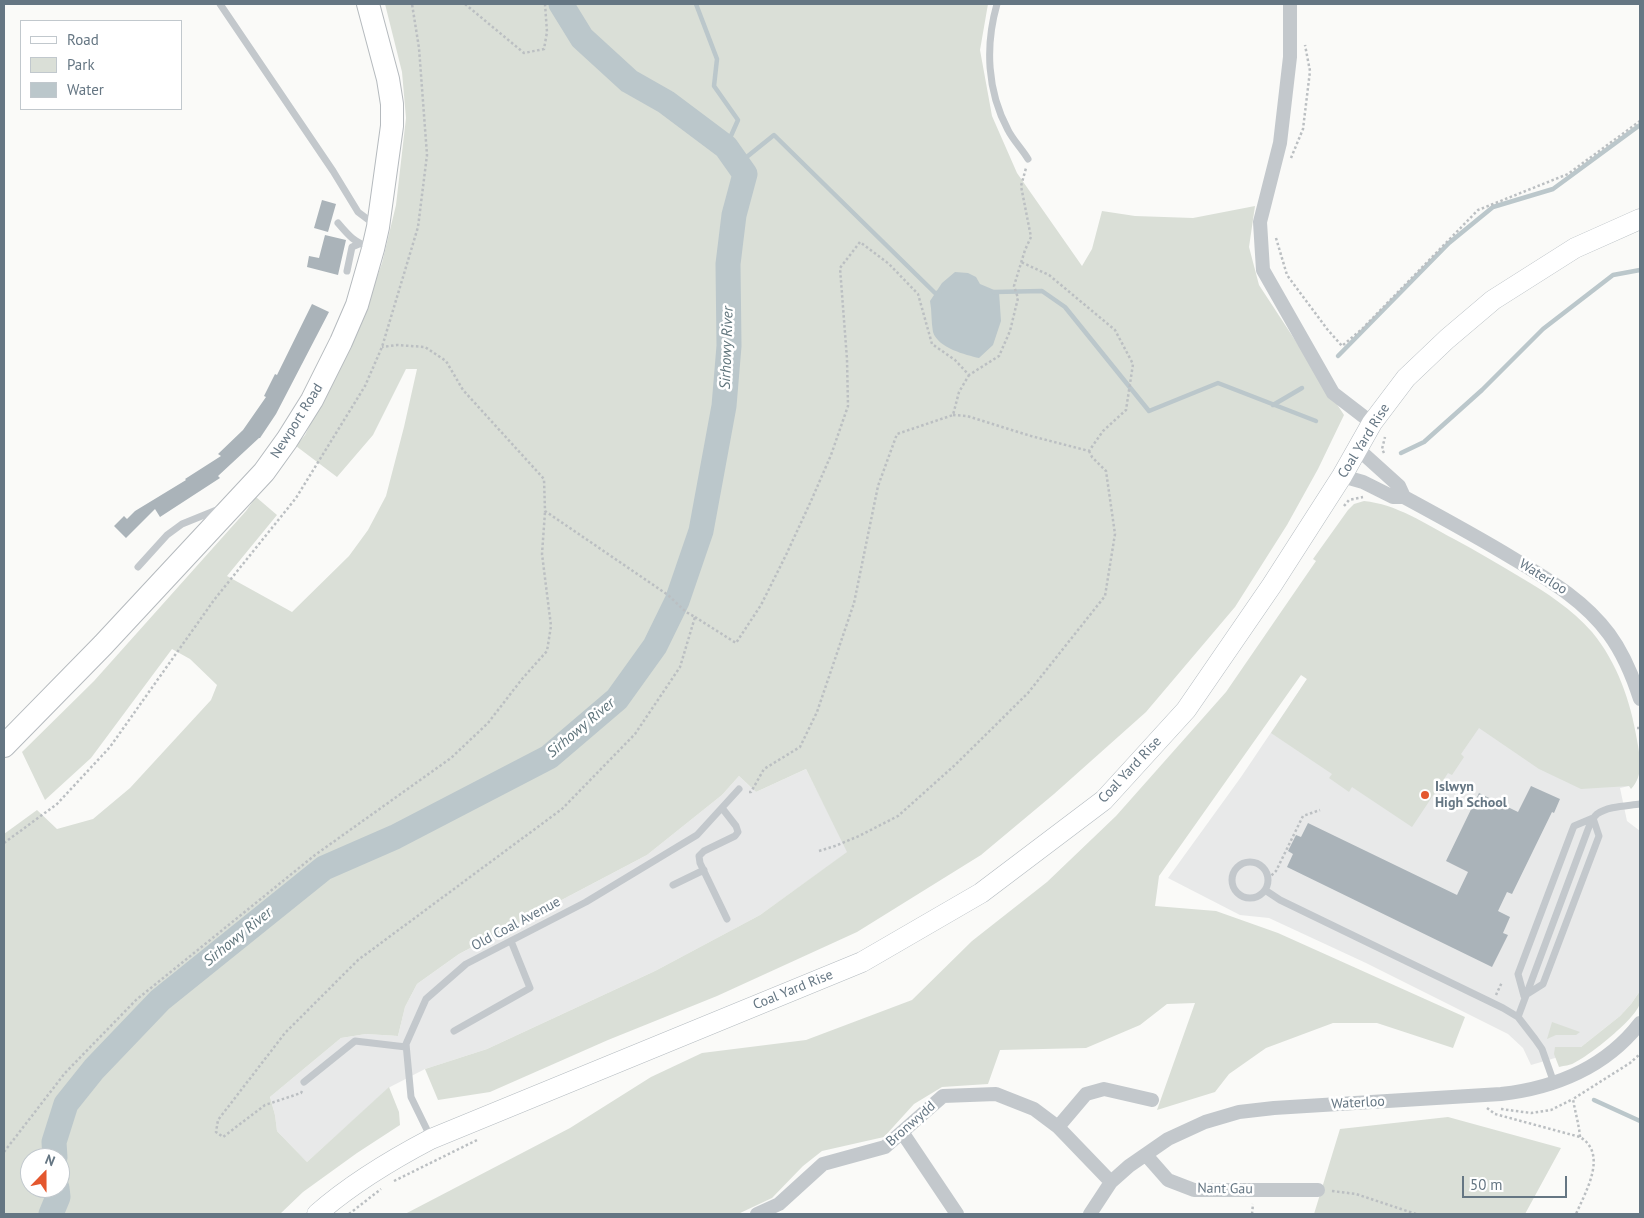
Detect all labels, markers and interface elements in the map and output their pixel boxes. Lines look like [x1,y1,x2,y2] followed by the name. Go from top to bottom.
[20,20,182,110] legend
[67,30,99,49] text: Road
[67,55,95,74] text: Park
[67,80,104,99] text: Water
[717,306,737,390] water label: Sirhowy River
[267,380,327,462] street label: Newport Road
[1334,401,1394,481] street label: Coal Yard Rise
[1516,556,1570,598] street label: Waterloo
[543,694,619,762] water label: Sirhowy River
[1095,733,1165,807] street label: Coal Yard Rise
[1435,779,1507,812] place label: Islwyn High School
[1419,789,1431,801] marker: Islwyn High School
[469,893,563,955] street label: Old Coal Avenue
[200,904,276,970] water label: Sirhowy River
[751,966,835,1014] street label: Coal Yard Rise
[1331,1093,1385,1113] street label: Waterloo
[883,1098,939,1150] street label: Bronwydd
[20,1148,70,1198] north arrow
[43,1150,58,1170] text: N
[1464,1166,1569,1198] scale bar
[1470,1175,1503,1194] text: 50 m
[1197,1180,1253,1198] street label: Nant Gau

